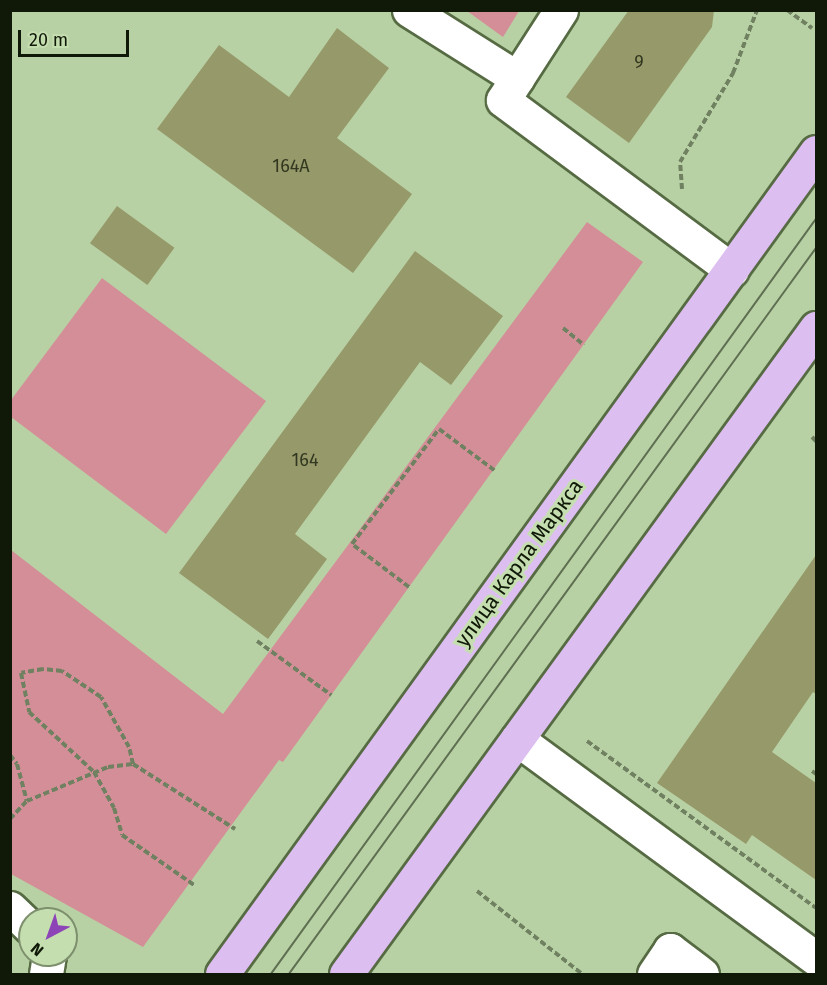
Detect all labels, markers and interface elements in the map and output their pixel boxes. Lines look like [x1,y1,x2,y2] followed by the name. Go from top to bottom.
[21,18,132,56] scale bar
[29,29,68,51] text: 20 m
[634,51,644,73] house number: 9
[272,155,310,177] house number: 164А
[292,449,318,471] house number: 164
[450,474,588,652] street label: улица Карла Маркса
[18,907,78,967] north arrow
[27,939,47,960] text: N

